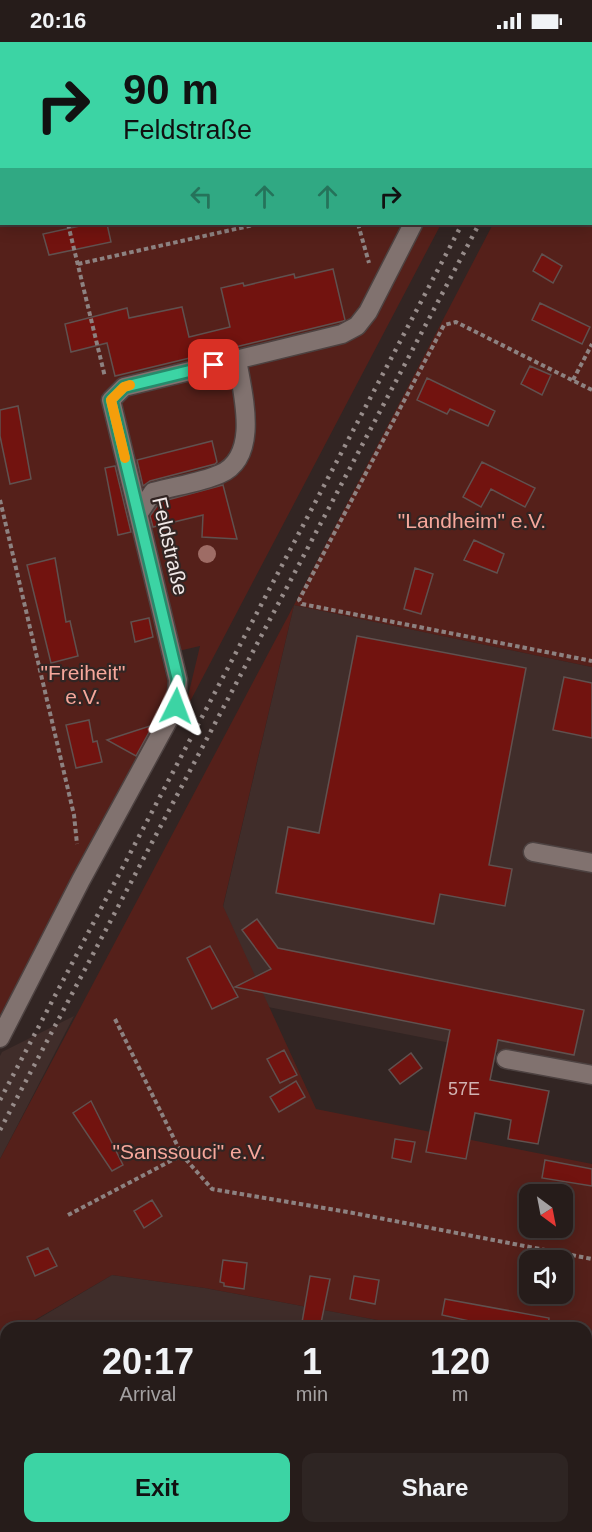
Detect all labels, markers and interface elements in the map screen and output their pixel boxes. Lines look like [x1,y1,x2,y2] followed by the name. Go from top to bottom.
[30,8,86,33] text: 20:16
[24,66,102,144] icon: right
[123,66,219,113] text: 90 m
[123,115,252,145] text: Feldstraße
[185,180,218,213] icon: left
[248,180,281,213] icon: ahead
[311,180,344,213] icon: ahead
[374,180,407,213] icon: right
[188,339,239,390] pin
[197,348,230,381] icon: arrive
[148,494,193,597] street label: Feldstraße
[398,509,546,532] park label: "Landheim" e.V.
[41,661,125,708] park label: "Freiheit" e.V.
[144,674,208,738] position arrow
[448,1079,480,1099] house number: 57E
[112,1140,266,1163] park label: "Sanssouci" e.V.
[519,1184,573,1238] north arrow
[519,1184,573,1304] map controls
[519,1250,573,1304] button: sound
[102,1341,194,1382] text: 20:17
[302,1341,322,1382] text: 1
[430,1341,490,1382] text: 120
[120,1383,176,1405] text: Arrival
[296,1383,328,1405] text: min
[452,1383,468,1405] text: m
[24,1453,290,1522] button: Exit
[302,1453,568,1522] button: Share

